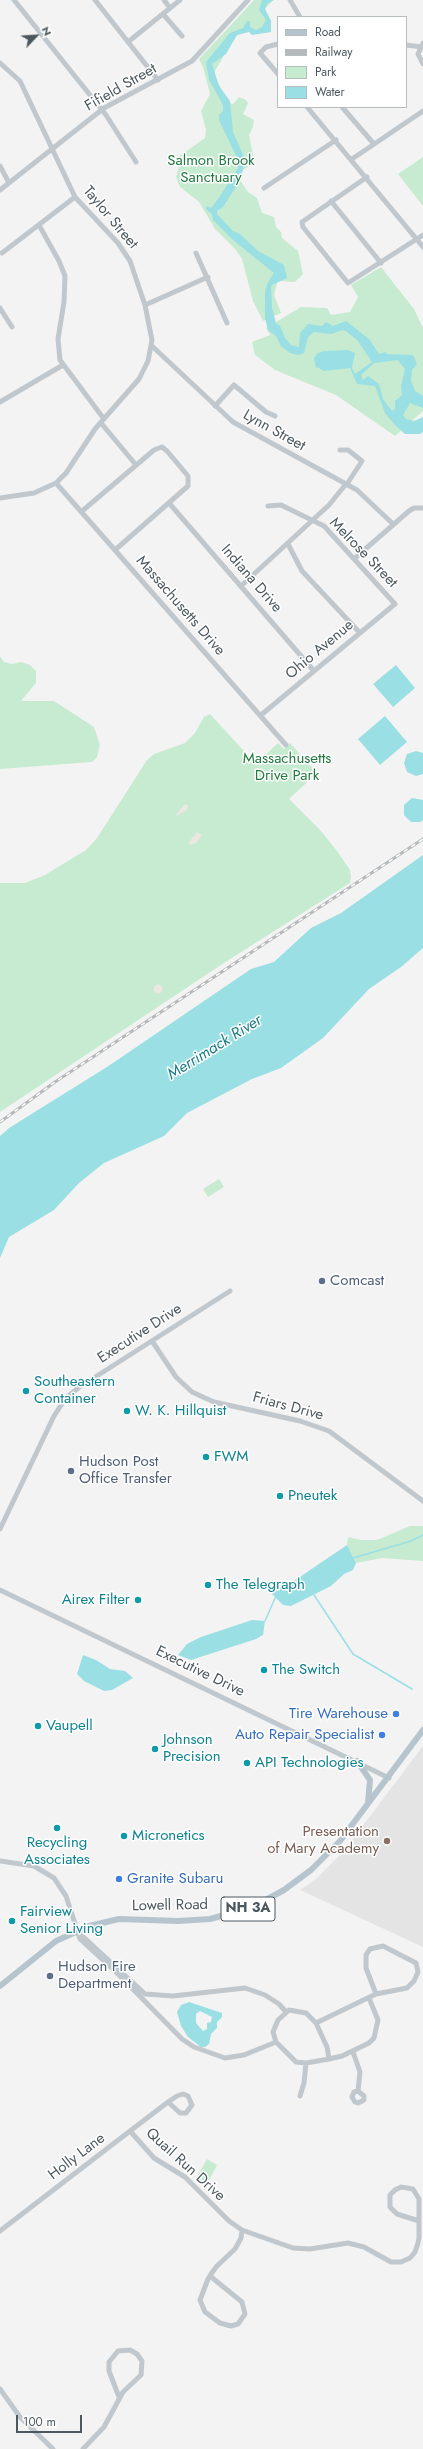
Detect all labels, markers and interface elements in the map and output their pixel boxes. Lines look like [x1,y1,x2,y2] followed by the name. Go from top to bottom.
[16,16,56,56] north arrow
[277,16,407,108] legend
[315,23,341,41] text: Road
[38,24,56,38] text: N
[315,43,353,61] text: Railway
[82,60,160,116] street label: Fifield Street
[315,63,336,81] text: Park
[315,83,345,101] text: Water
[167,152,255,187] park label: Salmon Brook Sanctuary
[79,183,141,253] street label: Taylor Street
[240,406,308,456] street label: Lynn Street
[325,514,401,592] street label: Melrose Street
[217,541,285,617] street label: Indiana Drive
[132,552,228,660] street label: Massachusetts Drive
[282,616,358,684] street label: Ohio Avenue
[243,750,331,785] park label: Massachusetts Drive Park
[164,1011,266,1085] water label: Merrimack River
[330,1272,384,1290] place label: Comcast
[317,1276,327,1286] marker: Comcast
[95,1300,185,1368] street label: Executive Drive
[34,1373,115,1408] place label: Southeastern Container
[21,1386,31,1396] marker: Southeastern Container
[251,1389,325,1425] street label: Friars Drive
[135,1402,226,1420] place label: W. K. Hillquist
[122,1406,132,1416] marker: W. K. Hillquist
[214,1448,248,1466] place label: FWM
[201,1452,211,1462] marker: FWM
[79,1453,172,1488] place label: Hudson Post Office Transfer
[66,1466,76,1476] marker: Hudson Post Office Transfer
[288,1487,337,1505] place label: Pneutek
[275,1491,285,1501] marker: Pneutek
[216,1576,305,1594] place label: The Telegraph
[203,1580,213,1590] marker: The Telegraph
[62,1591,130,1609] place label: Airex Filter
[133,1595,143,1605] marker: Airex Filter
[153,1643,247,1701] street label: Executive Drive
[272,1661,340,1679] place label: The Switch
[259,1665,269,1675] marker: The Switch
[289,1705,388,1723] place label: Tire Warehouse
[391,1709,401,1719] marker: Tire Warehouse
[46,1717,93,1735] place label: Vaupell
[33,1721,43,1731] marker: Vaupell
[235,1726,374,1744] place label: Auto Repair Specialist
[377,1730,387,1740] marker: Auto Repair Specialist
[163,1731,221,1766] place label: Johnson Precision
[150,1744,160,1754] marker: Johnson Precision
[255,1754,363,1772] place label: API Technologies
[242,1758,252,1768] marker: API Technologies
[52,1823,62,1833] marker: Recycling Associates
[267,1823,379,1858] place label: Presentation of Mary Academy
[132,1827,205,1845] place label: Micronetics
[119,1831,129,1841] marker: Micronetics
[24,1834,90,1869] place label: Recycling Associates
[382,1836,392,1846] marker: Presentation of Mary Academy
[127,1870,223,1888] place label: Granite Subaru
[114,1874,124,1884] marker: Granite Subaru
[132,1896,208,1916] street label: Lowell Road
[221,1897,275,1921] road number: NH 3A
[20,1903,103,1938] place label: Fairview Senior Living
[7,1916,17,1926] marker: Fairview Senior Living
[58,1958,136,1993] place label: Hudson Fire Department
[45,1971,55,1981] marker: Hudson Fire Department
[142,2125,228,2205] street label: Quail Run Drive
[45,2130,109,2184] street label: Holly Lane
[18,2407,84,2433] scale bar
[23,2413,56,2431] text: 100 m

